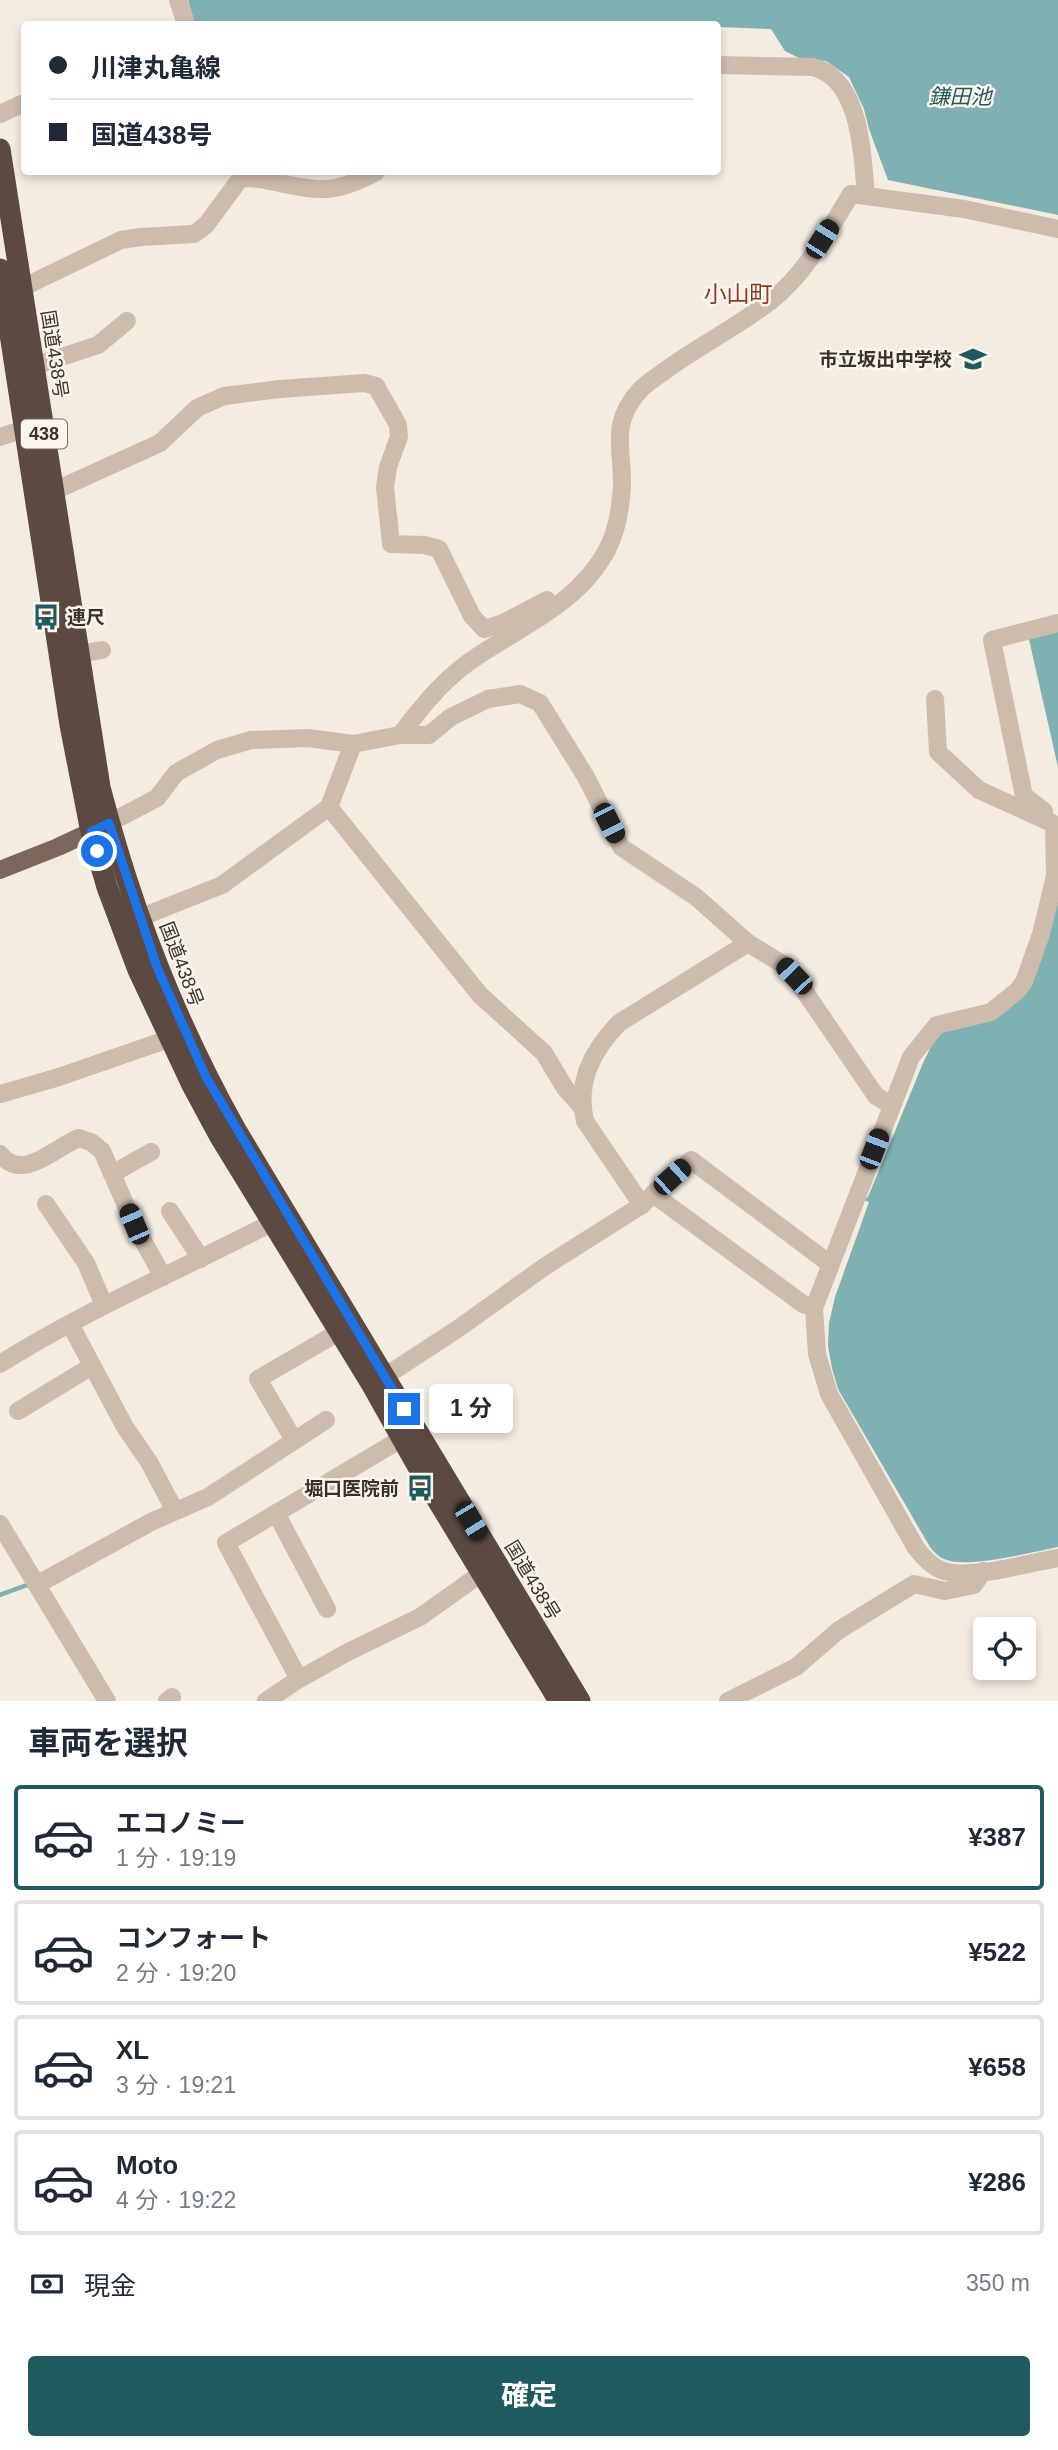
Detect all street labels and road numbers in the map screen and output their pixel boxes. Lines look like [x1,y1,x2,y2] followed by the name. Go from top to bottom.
[37,309,72,400] street label: 国道438号
[21,420,67,448] road number: 438
[156,919,207,1009] street label: 国道438号
[501,1537,564,1624] street label: 国道438号

